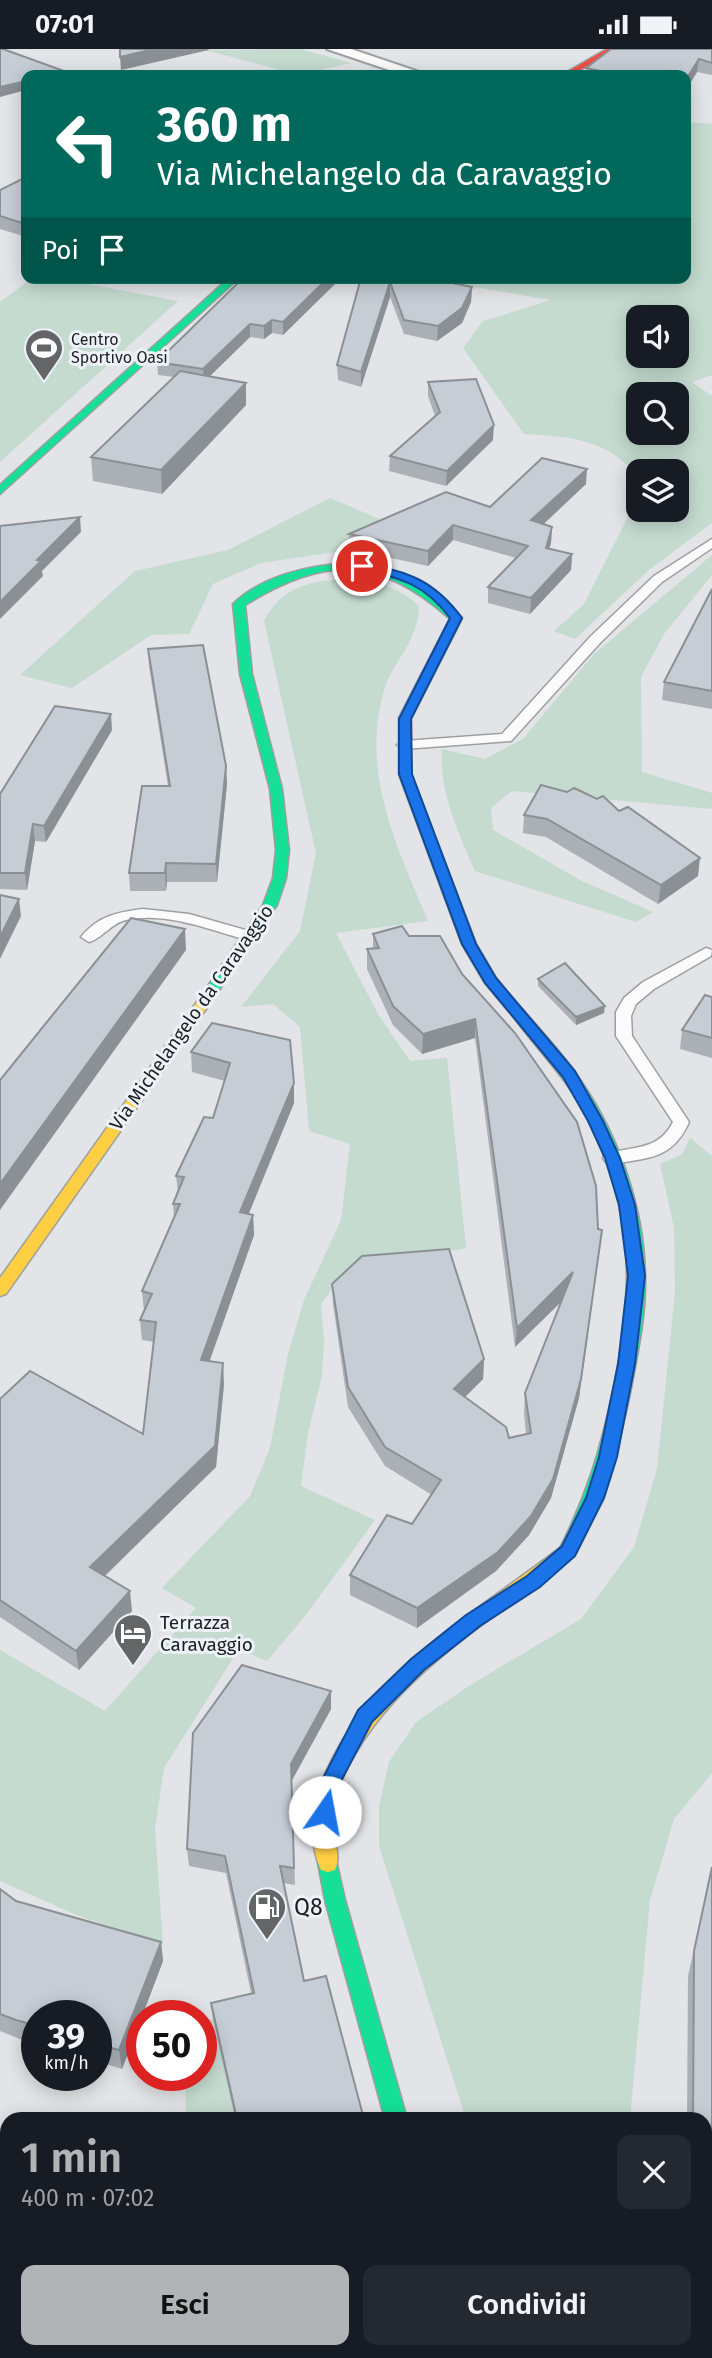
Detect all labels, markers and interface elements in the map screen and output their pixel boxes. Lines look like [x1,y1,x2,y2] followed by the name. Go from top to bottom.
[35,9,95,40] text: 07:01
[157,95,292,154] text: 360 m
[42,98,133,189] icon: left
[157,155,612,193] text: Via Michelangelo da Caravaggio
[93,231,131,269] icon: arrive
[42,235,79,266] text: Poi
[626,305,689,522] map controls
[626,305,689,368] button: sound
[23,327,65,382] sports icon: Centro Sportivo Oasi
[71,330,168,367] place label: Centro Sportivo Oasi
[626,382,689,445] button: search
[626,459,689,522] button: layers
[332,536,392,596] pin
[343,547,381,585] icon: arrive
[105,900,278,1135] street label: Via Michelangelo da Caravaggio
[160,1611,253,1656] place label: Terrazza Caravaggio
[112,1612,154,1667] hotel icon: Terrazza Caravaggio
[288,1775,362,1849] position arrow
[246,1886,288,1941] fuel station icon: Q8
[294,1893,323,1921] place label: Q8
[126,2000,217,2091] speed limit sign: 50
[48,2015,85,2057] text: 39
[44,2052,89,2074] text: km/h
[21,2133,122,2183] text: 1 min
[617,2135,691,2209] button: close
[21,2184,154,2212] text: 400 m · 07:02
[21,2265,349,2345] button: Esci
[363,2265,691,2345] button: Condividi

